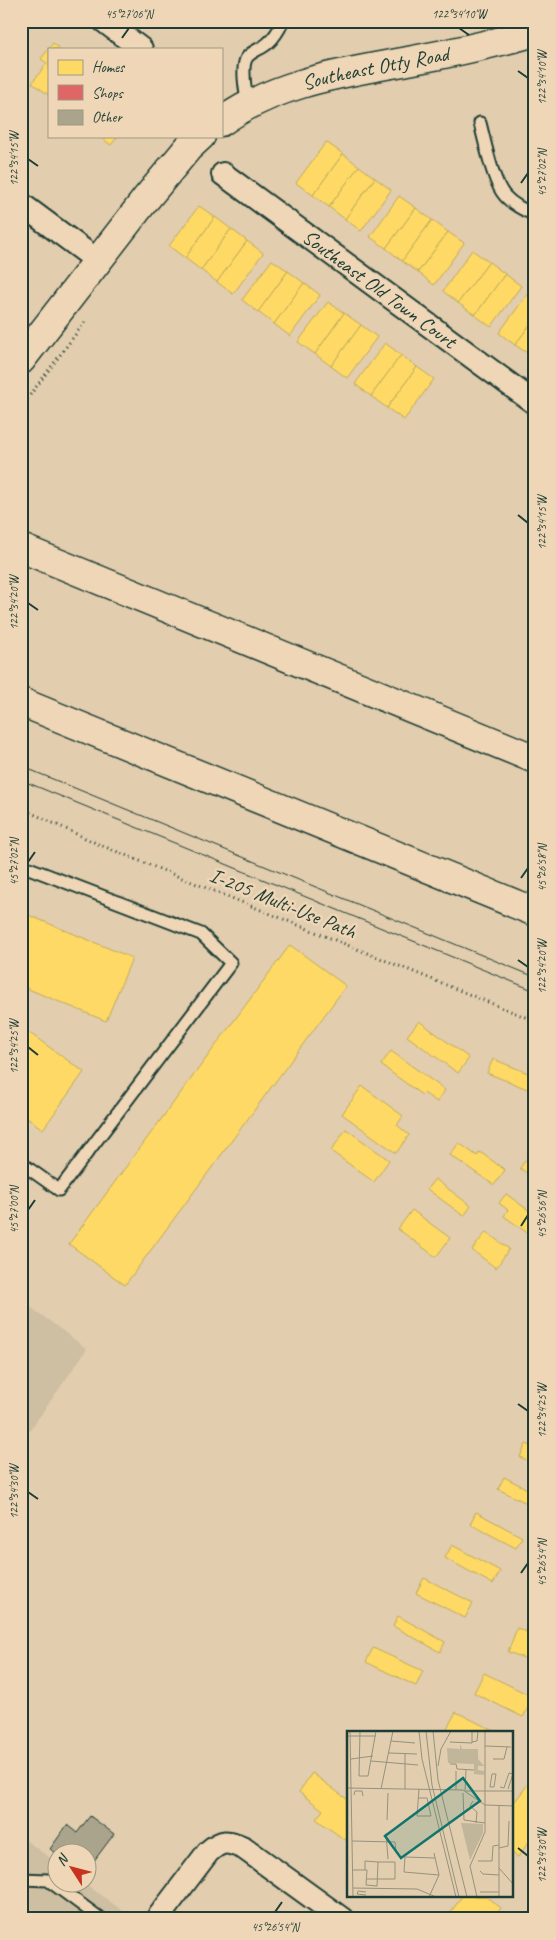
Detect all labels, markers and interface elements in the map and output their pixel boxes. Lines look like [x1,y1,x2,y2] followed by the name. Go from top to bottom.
[105,6,154,22] text: 45°27'06"N
[432,6,488,22] text: 122°34'10"W
[299,40,454,96] street label: Southeast Otty Road
[48,48,222,138] legend
[534,49,550,105] text: 122°34'10"W
[92,58,126,77] text: Homes
[92,84,125,103] text: Shops
[92,108,123,127] text: Other
[6,130,22,186] text: 122°34'15"W
[534,148,550,197] text: 45°27'02"N
[297,224,463,355] street label: Southeast Old Town Court
[534,494,550,550] text: 122°34'15"W
[6,574,22,630] text: 122°34'20"W
[6,837,22,886] text: 45°27'02"N
[534,843,550,892] text: 45°26'58"N
[206,862,361,944] street label: I-205 Multi-Use Path
[534,938,550,994] text: 122°34'20"W
[6,1018,22,1074] text: 122°34'25"W
[6,1185,22,1234] text: 45°27'00"N
[534,1190,550,1239] text: 45°26'56"N
[534,1382,550,1438] text: 122°34'25"W
[6,1463,22,1519] text: 122°34'30"W
[534,1538,550,1587] text: 45°26'54"N
[347,1731,514,1898] inset map
[534,1827,550,1883] text: 122°34'30"W
[48,1842,98,1892] north arrow
[52,1850,73,1869] text: N
[251,1919,300,1935] text: 45°26'54"N

